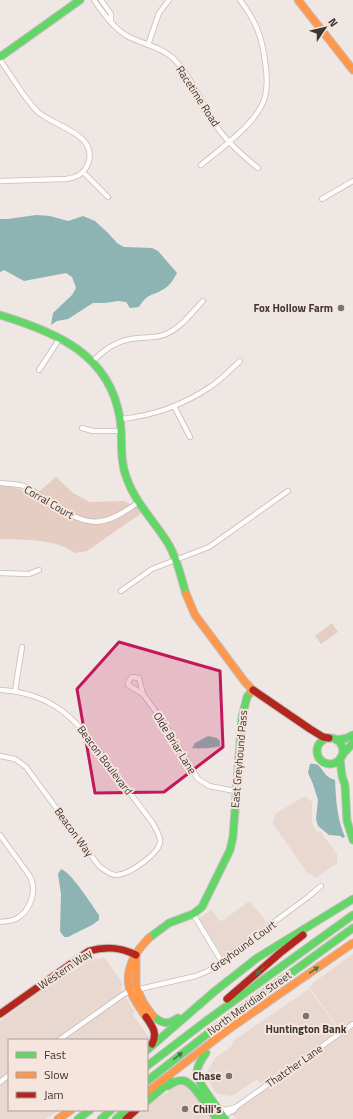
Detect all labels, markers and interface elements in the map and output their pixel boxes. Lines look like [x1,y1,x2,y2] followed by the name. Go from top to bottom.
[305,8,345,48] north arrow
[324,15,342,30] text: N
[172,62,224,130] street label: Racetime Road
[253,300,333,316] place label: Fox Hollow Farm
[336,303,346,313] marker: Fox Hollow Farm
[21,481,77,523] street label: Corral Court
[150,709,201,778] street label: Olde Briar Lane
[227,709,251,809] street label: East Greyhound Pass
[74,722,137,798] street label: Beacon Boulevard
[51,804,98,860] street label: Beacon Way
[207,916,279,975] street label: Greyhound Court
[35,945,96,993] street label: Western Way
[255,966,265,975] one-way arrow
[308,966,319,974] one-way arrow
[204,967,294,1039] street label: North Meridian Street
[301,1011,311,1021] marker: Huntington Bank
[266,1021,347,1037] place label: Huntington Bank
[8,1039,148,1111] legend
[262,1040,326,1091] street label: Thatcher Lane
[44,1045,67,1064] text: Fast
[172,1052,183,1061] one-way arrow
[44,1065,69,1084] text: Slow
[193,1068,221,1084] place label: Chase
[224,1071,234,1081] marker: Chase
[44,1085,64,1104] text: Jam
[193,1101,222,1117] place label: Chili's
[180,1104,190,1114] marker: Chili's

